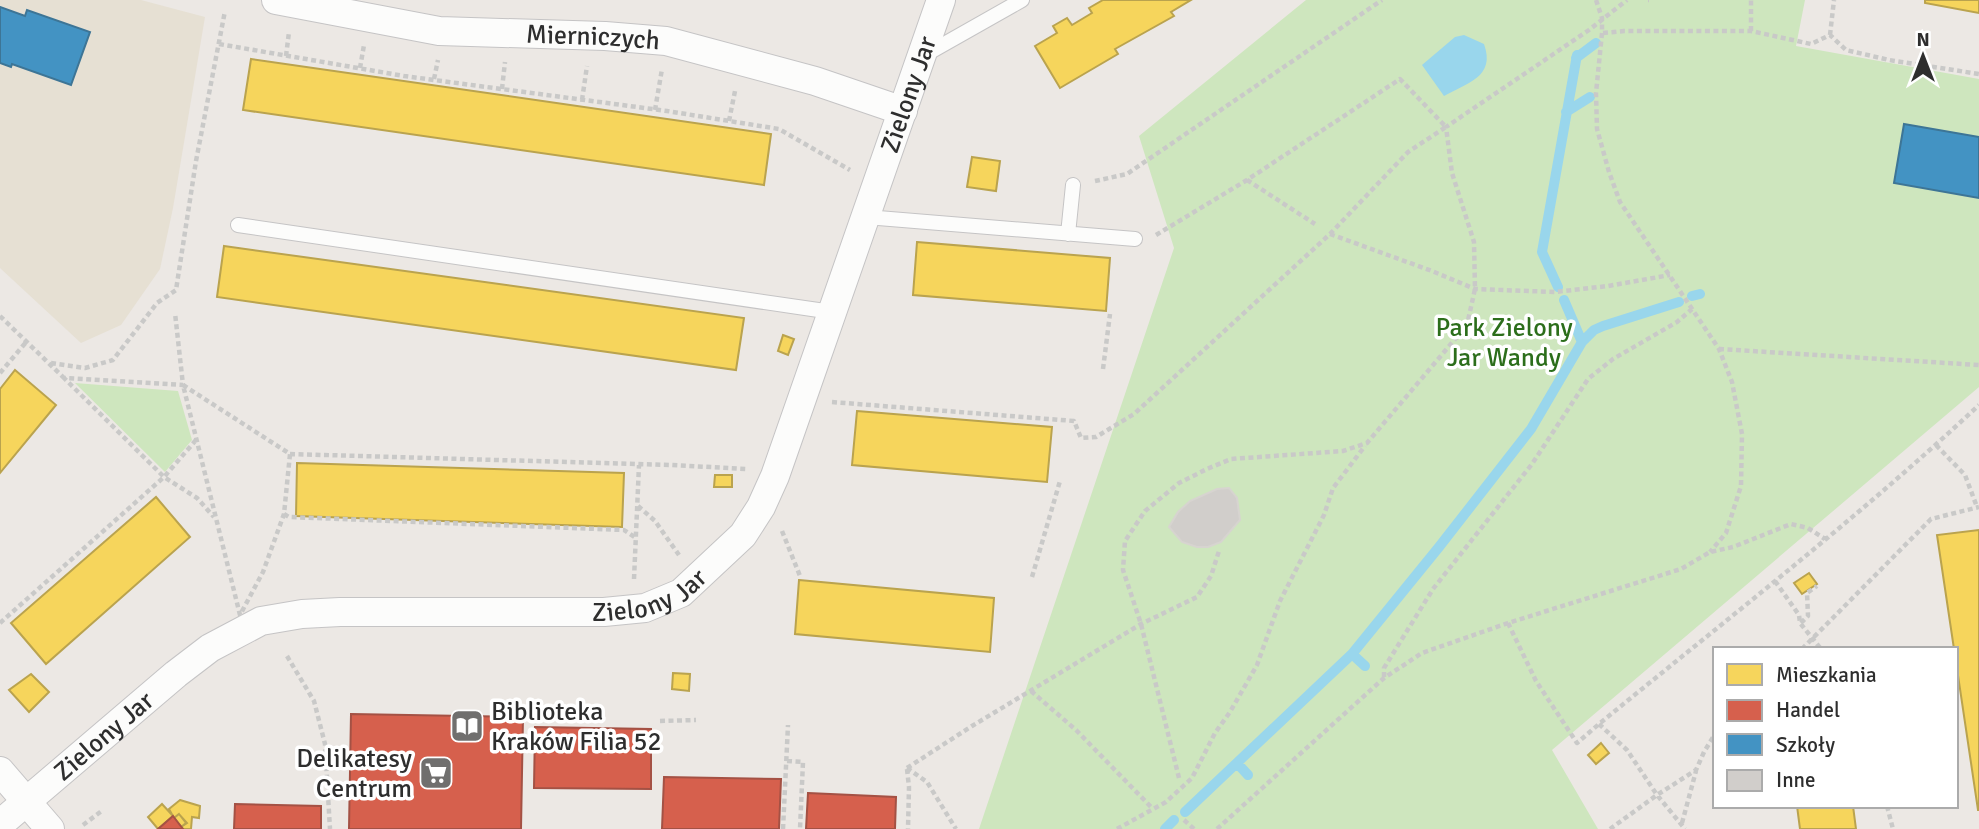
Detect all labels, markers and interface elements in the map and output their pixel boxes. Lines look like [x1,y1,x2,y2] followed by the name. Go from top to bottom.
[526,19,661,57] street label: Mierniczych
[1888,21,1958,91] north arrow
[1916,28,1930,52] text: N
[874,32,944,157] street label: Zielony Jar
[1435,312,1573,374] park label: Park Zielony Jar Wandy
[592,562,714,629] street label: Zielony Jar
[1713,647,1958,808] legend
[1776,662,1877,688] text: Mieszkania
[48,685,161,788] street label: Zielony Jar
[491,696,662,758] place label: Biblioteka Kraków Filia 52
[1776,697,1840,723] text: Handel
[448,707,486,745] library icon: Biblioteka Kraków Filia 52
[1776,732,1835,758] text: Szkoły
[296,743,412,805] place label: Delikatesy Centrum
[417,754,455,792] supermarket icon: Delikatesy Centrum
[1776,767,1816,793] text: Inne

